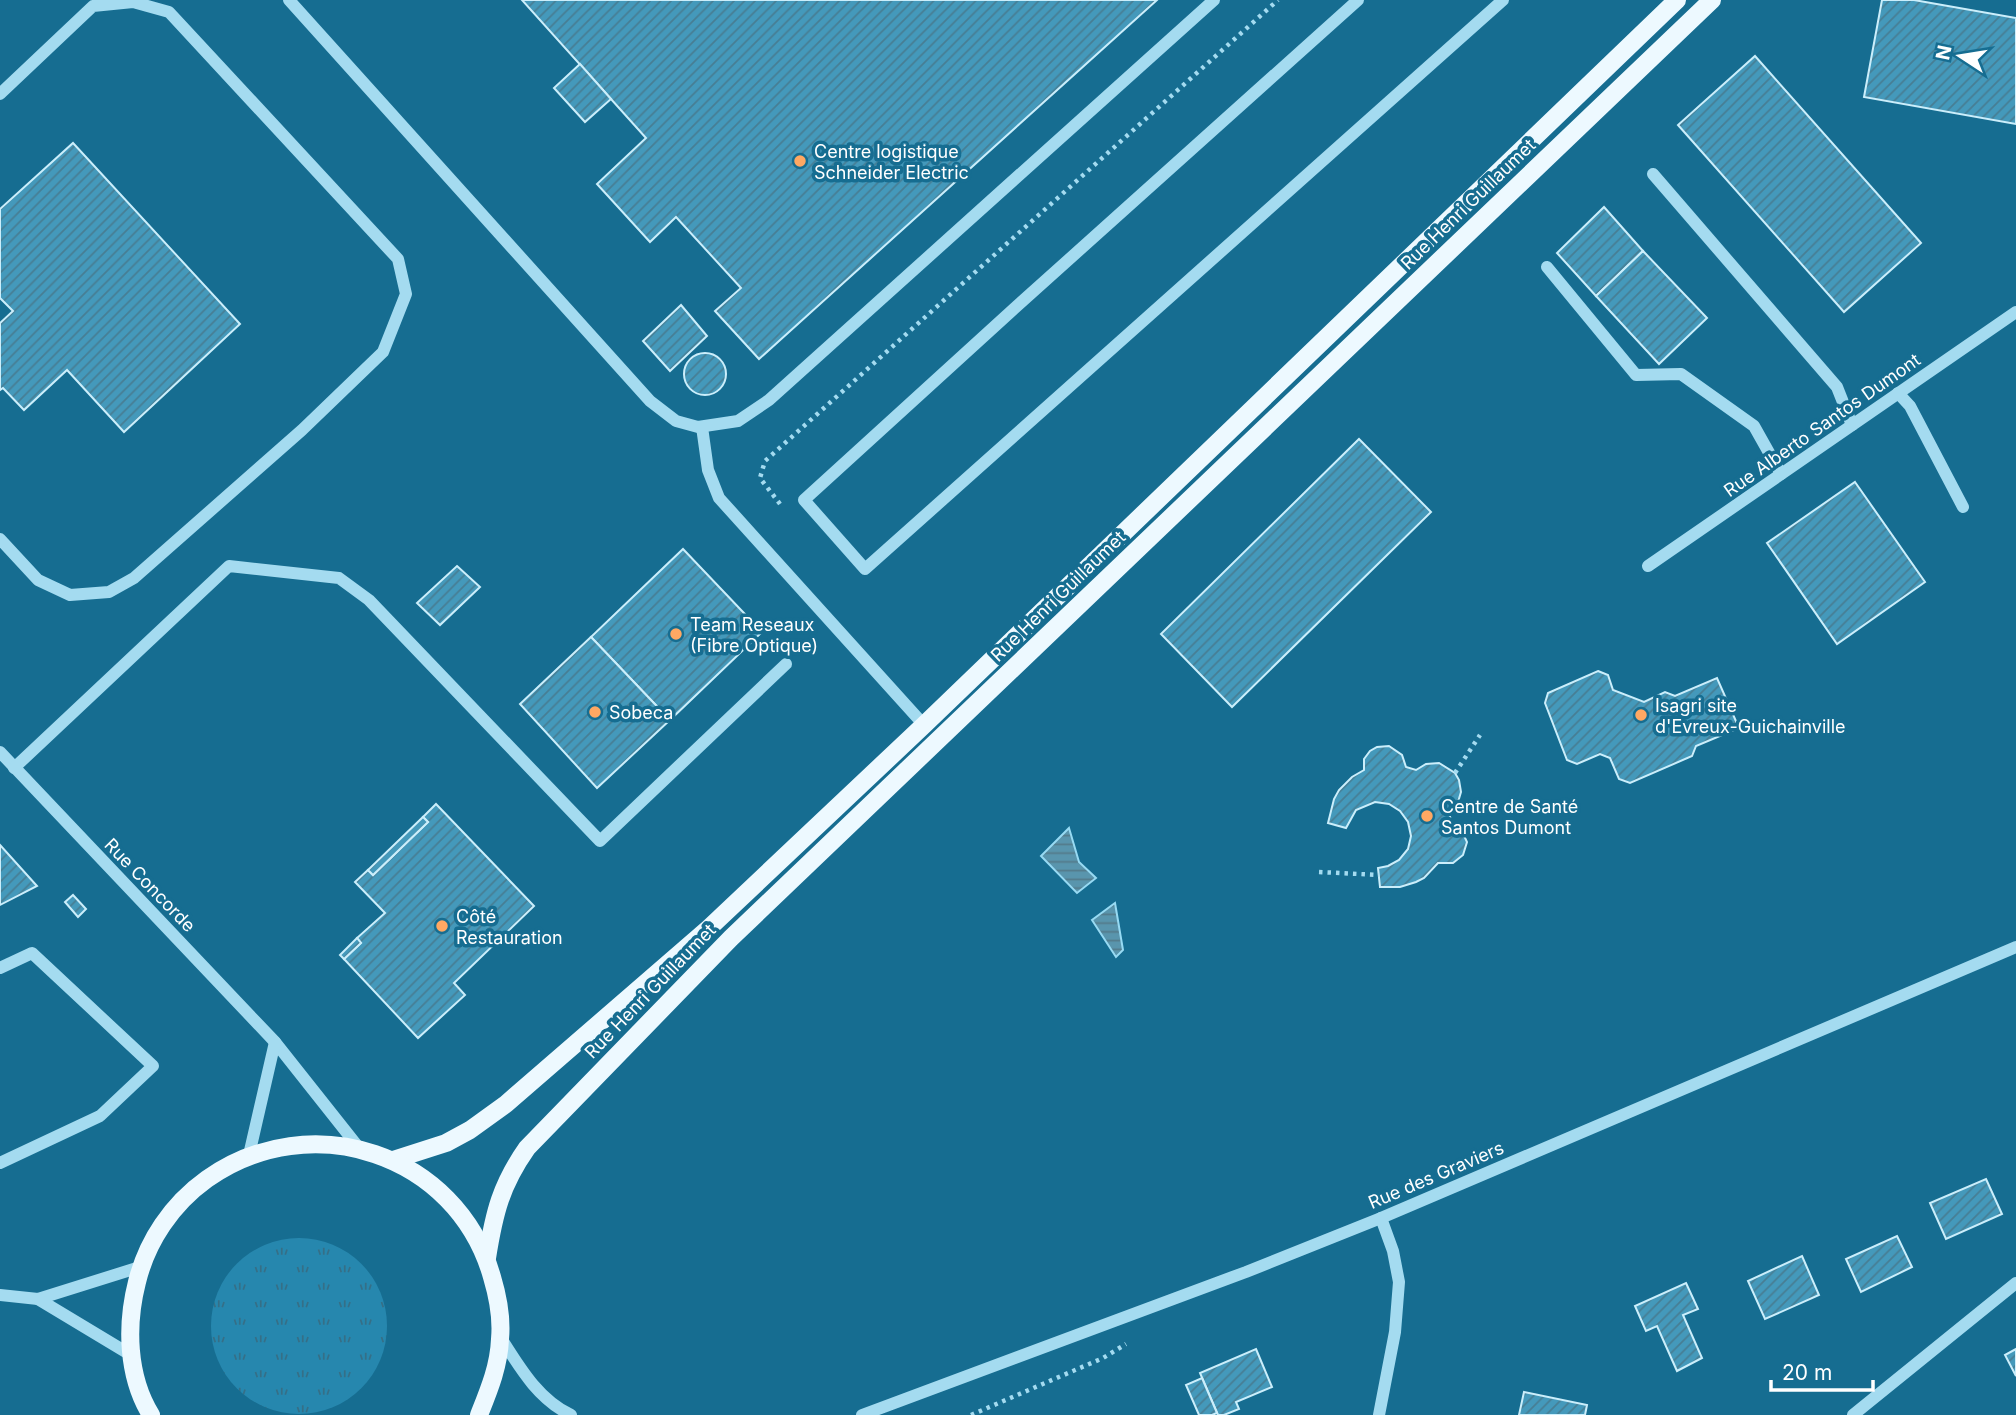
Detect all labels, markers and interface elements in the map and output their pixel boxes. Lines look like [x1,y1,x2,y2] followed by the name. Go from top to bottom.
[1925,21,1995,91] north arrow
[1931,43,1957,62] text: N
[1396,134,1540,274] street label: Rue Henri Guillaumet
[814,141,969,183] place label: Centre logistique Schneider Electric
[792,153,808,169] marker: Centre logistique Schneider Electric
[1720,349,1924,501] street label: Rue Alberto Santos Dumont
[986,526,1130,666] street label: Rue Henri Guillaumet
[690,614,818,656] place label: Team Reseaux (Fibre Optique)
[668,626,684,642] marker: Team Reseaux (Fibre Optique)
[1655,695,1846,737] place label: Isagri site d'Evreux-Guichainville
[609,702,673,723] place label: Sobeca
[587,704,603,720] marker: Sobeca
[1633,707,1649,723] marker: Isagri site d'Evreux-Guichainville
[1441,796,1578,838] place label: Centre de Santé Santos Dumont
[1419,808,1435,824] marker: Centre de Santé Santos Dumont
[100,834,200,936] street label: Rue Concorde
[456,906,563,948] place label: Côté Restauration
[434,918,450,934] marker: Côté Restauration
[580,919,720,1063] street label: Rue Henri Guillaumet
[1365,1137,1507,1213] street label: Rue des Graviers
[1771,1348,1872,1392] scale bar
[1782,1360,1832,1385] text: 20 m

